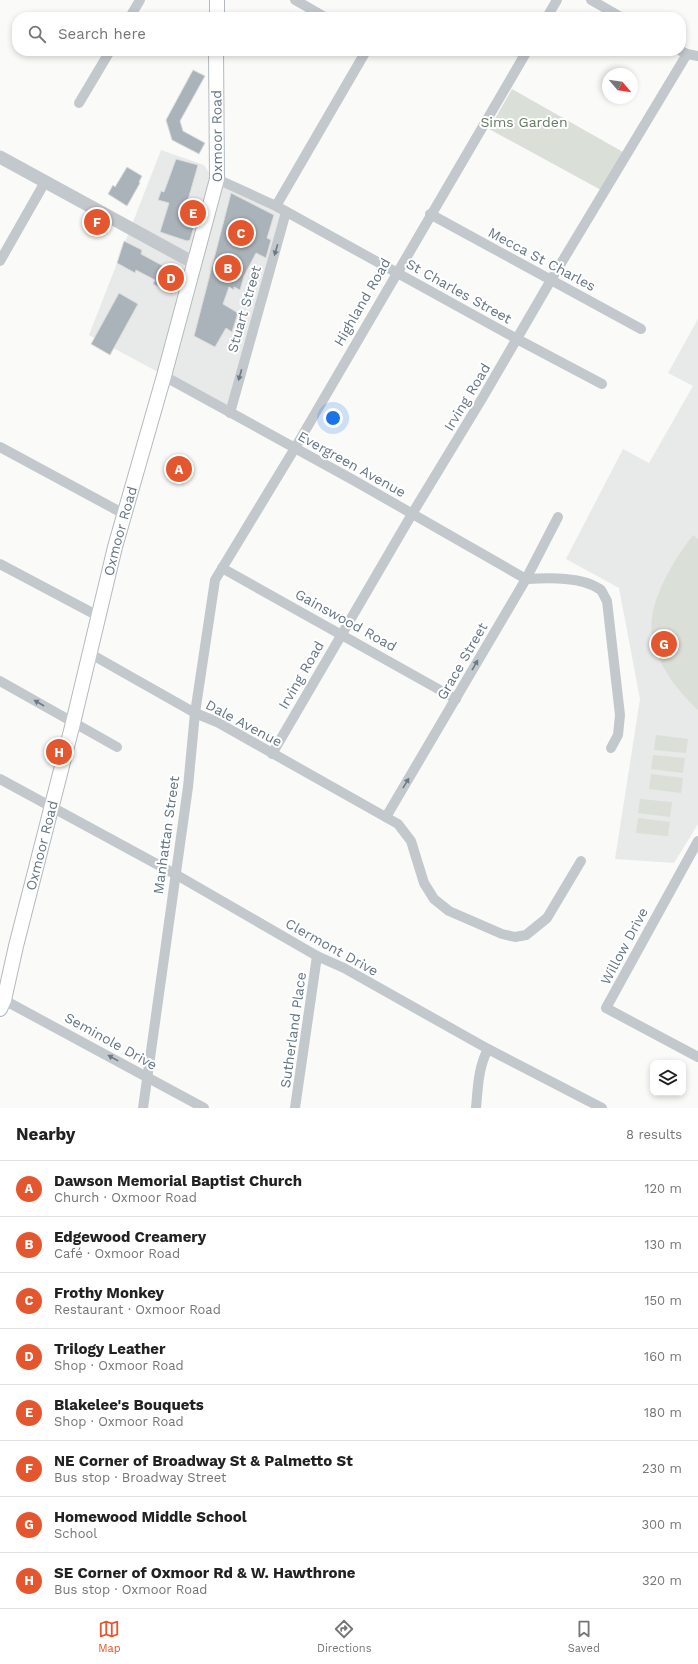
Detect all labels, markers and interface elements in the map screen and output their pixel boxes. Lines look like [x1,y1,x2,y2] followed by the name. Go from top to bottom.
[12,12,686,56] search box
[26,23,48,45] icon: search
[58,25,146,43] text: Search here
[602,68,638,104] north arrow
[208,90,225,182] street label: Oxmoor Road
[480,114,568,130] park label: Sims Garden
[180,198,206,228] pin: E
[84,207,110,237] pin: F
[228,218,254,248] pin: C
[486,224,598,294] street label: Mecca St Charles
[272,244,278,256] one-way arrow
[215,253,241,283] pin: B
[330,255,394,349] street label: Highland Road
[403,255,515,327] street label: St Charles Street
[158,263,184,293] pin: D
[224,264,264,354] street label: Stuart Street
[441,360,493,434] street label: Irving Road
[237,369,243,381] one-way arrow
[323,408,343,428] your location
[295,428,409,500] street label: Evergreen Avenue
[166,454,192,484] pin: A
[100,484,140,577] street label: Oxmoor Road
[293,586,399,654] street label: Gainswood Road
[433,619,491,702] street label: Grace Street
[651,629,677,659] pin: G
[275,638,327,712] street label: Irving Road
[472,660,479,671] one-way arrow
[203,696,285,750] street label: Dale Avenue
[33,700,45,707] one-way arrow
[46,737,72,767] pin: H
[150,775,182,895] street label: Manhattan Street
[403,778,410,789] one-way arrow
[23,799,61,892] street label: Oxmoor Road
[597,905,651,987] street label: Willow Drive
[283,915,381,979] street label: Clermont Drive
[277,971,309,1089] street label: Sutherland Place
[62,1009,160,1073] street label: Seminole Drive
[108,1055,119,1062] one-way arrow
[650,1060,686,1096] map controls
[650,1060,686,1096] button: layers
[16,1124,75,1144] text: Nearby
[626,1127,682,1142] text: 8 results
[54,1172,302,1190] text: Dawson Memorial Baptist Church
[25,1181,33,1196] text: A
[644,1181,682,1196] text: 120 m
[54,1190,197,1205] text: Church · Oxmoor Road
[54,1228,206,1246] text: Edgewood Creamery
[25,1237,33,1252] text: B
[644,1237,682,1252] text: 130 m
[54,1246,180,1261] text: Café · Oxmoor Road
[54,1284,164,1302] text: Frothy Monkey
[25,1293,33,1308] text: C
[644,1293,682,1308] text: 150 m
[54,1302,221,1317] text: Restaurant · Oxmoor Road
[54,1340,165,1358] text: Trilogy Leather
[24,1349,34,1364] text: D
[644,1349,682,1364] text: 160 m
[54,1358,184,1373] text: Shop · Oxmoor Road
[54,1396,204,1414] text: Blakelee's Bouquets
[25,1405,33,1420] text: E
[644,1405,682,1420] text: 180 m
[54,1414,184,1429] text: Shop · Oxmoor Road
[54,1452,353,1470] text: NE Corner of Broadway St & Palmetto St
[25,1461,33,1476] text: F
[642,1461,682,1476] text: 230 m
[54,1470,226,1485] text: Bus stop · Broadway Street
[54,1508,247,1526] text: Homewood Middle School
[24,1517,34,1532] text: G
[641,1517,682,1532] text: 300 m
[54,1526,97,1541] text: School
[54,1564,355,1582] text: SE Corner of Oxmoor Rd & W. Hawthrone
[24,1573,34,1588] text: H
[642,1573,682,1588] text: 320 m
[54,1582,207,1597] text: Bus stop · Oxmoor Road
[98,1618,121,1655] tab: Map
[317,1618,371,1655] tab: Directions
[568,1618,600,1655] tab: Saved

